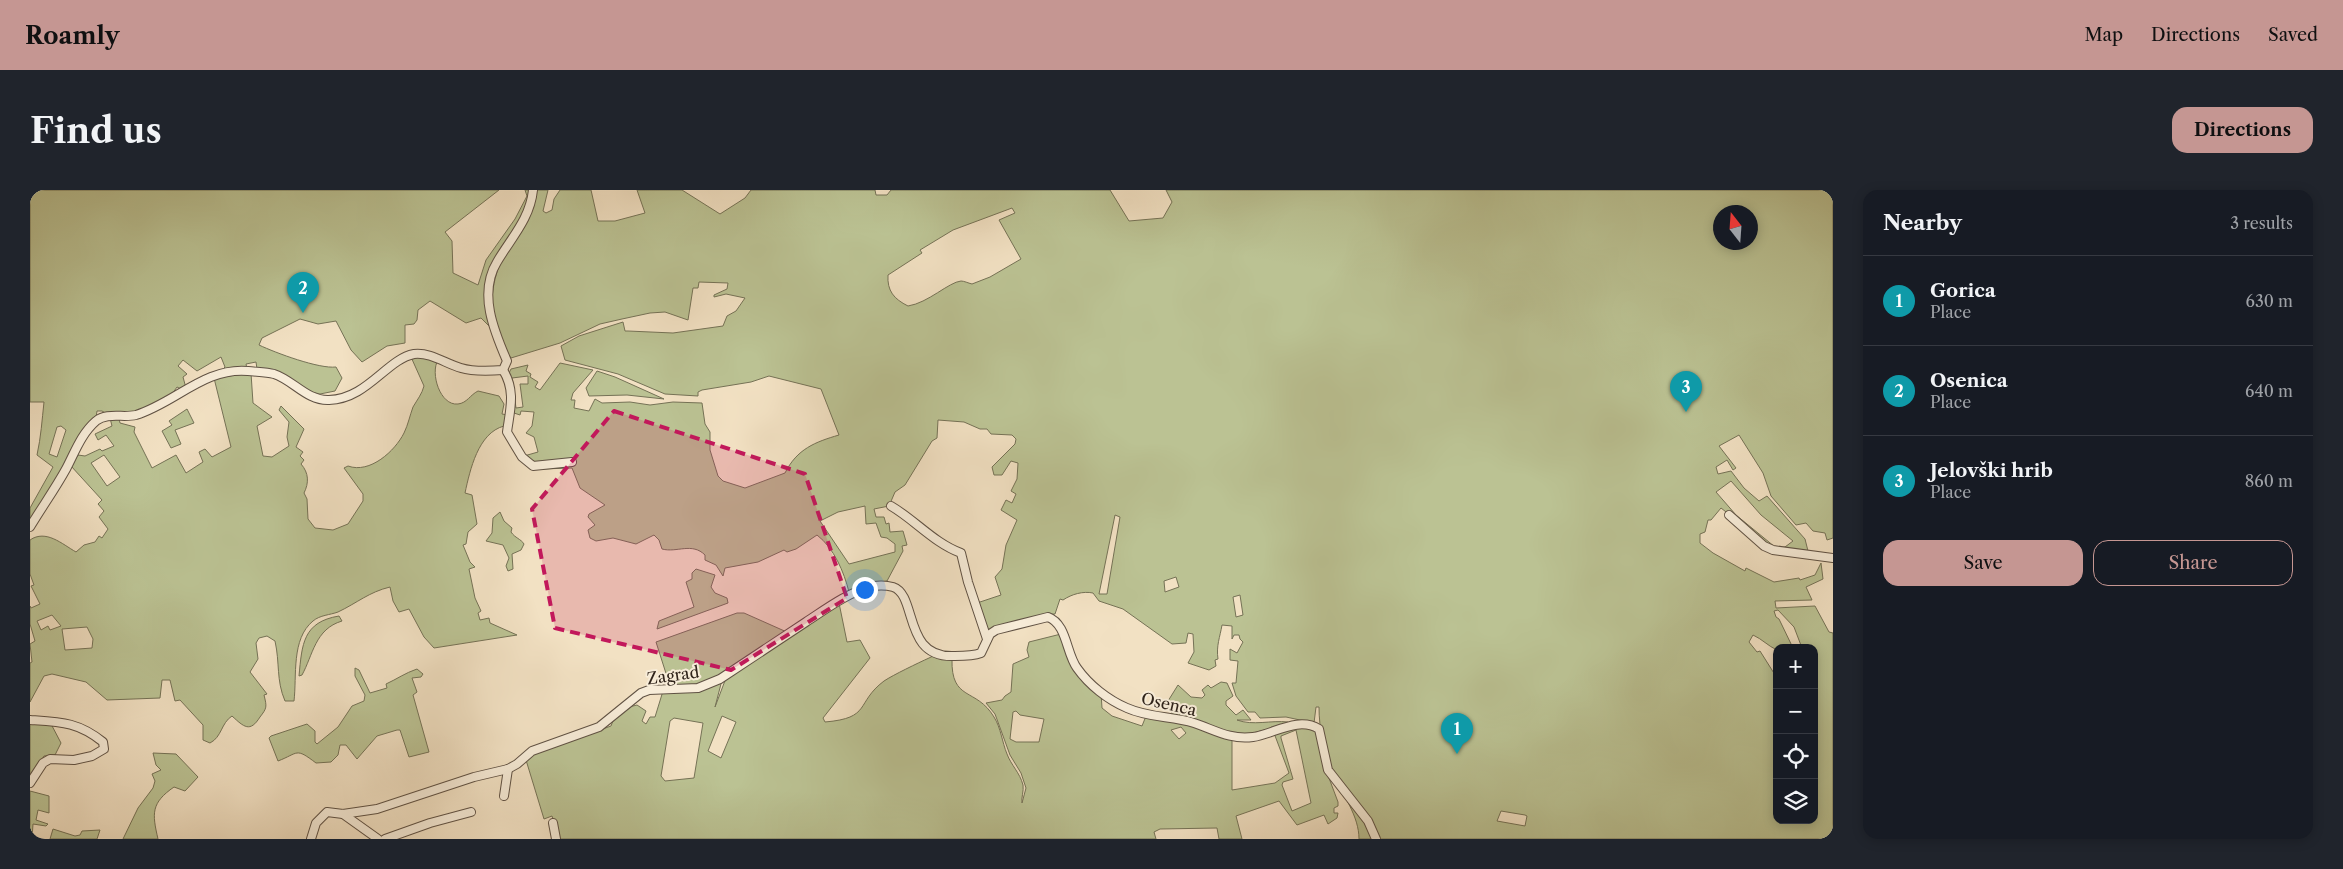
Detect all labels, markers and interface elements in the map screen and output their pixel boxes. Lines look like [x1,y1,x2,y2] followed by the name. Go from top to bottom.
[25,21,119,50] text: Roamly
[2084,24,2123,46] text: Map
[2151,24,2240,46] text: Directions
[2268,24,2318,46] text: Saved
[2172,107,2313,153] button: Directions
[30,109,162,152] text: Find us
[1713,205,1758,250] north arrow
[1883,210,1962,235] text: Nearby
[2230,213,2293,233] text: 3 results
[287,272,319,313] pin: 2
[1930,279,1996,302] text: Gorica
[1895,291,1903,311] text: 1
[2246,291,2293,311] text: 630 m
[1930,302,1971,322] text: Place
[1930,369,2008,392] text: Osenica
[1670,371,1702,412] pin: 3
[1894,381,1904,401] text: 2
[2245,381,2293,401] text: 640 m
[1930,392,1971,412] text: Place
[1930,459,2053,482] text: Jelovški hrib
[1894,471,1904,491] text: 3
[2245,471,2293,491] text: 860 m
[1930,482,1971,502] text: Place
[1883,540,2083,586] button: Save
[2093,540,2293,586] button: Share
[852,577,878,603] your location
[1773,644,1818,824] map controls
[1773,644,1818,689] button: +
[646,661,701,689] street label: Zagrad
[1139,688,1199,720] street label: Osenca
[1773,689,1818,734] button: −
[1441,713,1473,754] pin: 1
[1773,734,1818,779] button: locate
[1773,779,1818,824] button: layers

